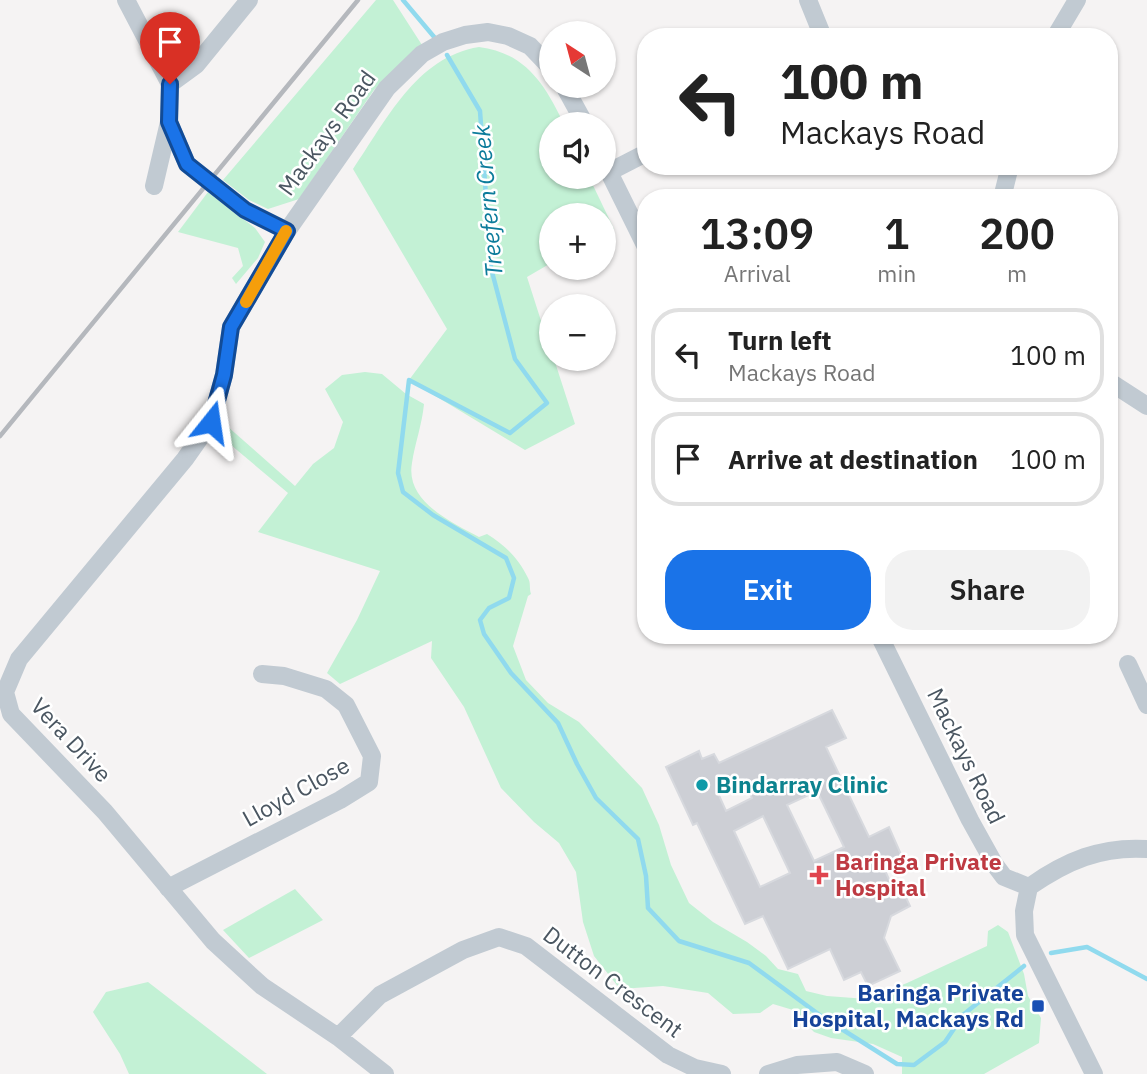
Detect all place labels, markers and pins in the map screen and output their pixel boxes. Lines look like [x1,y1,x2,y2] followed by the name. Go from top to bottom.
[140,12.0,200,84] pin
[716,769,888,799] place label: Bindarray Clinic
[694,777,710,793] marker: Bindarray Clinic
[835,846,1002,902] place label: Baringa Private Hospital
[809,865,829,885] marker: Baringa Private Hospital
[792,977,1024,1033] place label: Baringa Private Hospital, Mackays Rd
[1030,998,1046,1014] marker: Baringa Private Hospital, Mackays Rd

